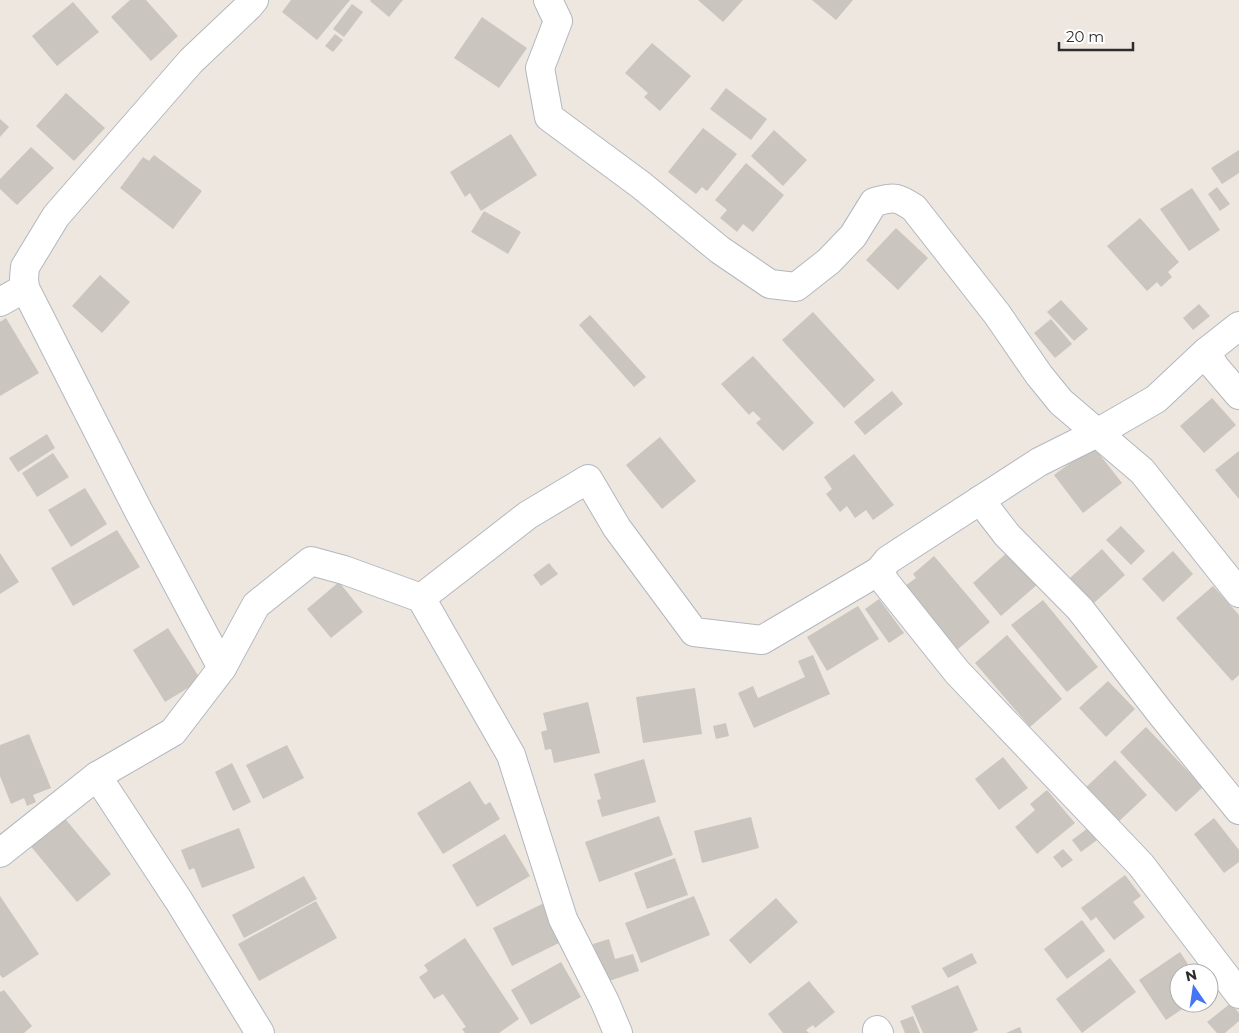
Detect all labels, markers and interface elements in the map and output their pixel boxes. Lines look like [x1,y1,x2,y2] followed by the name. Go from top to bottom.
[1059,20,1133,52] scale bar
[1066,27,1104,46] text: 20 m
[1169,963,1219,1013] north arrow
[1184,965,1199,985] text: N

